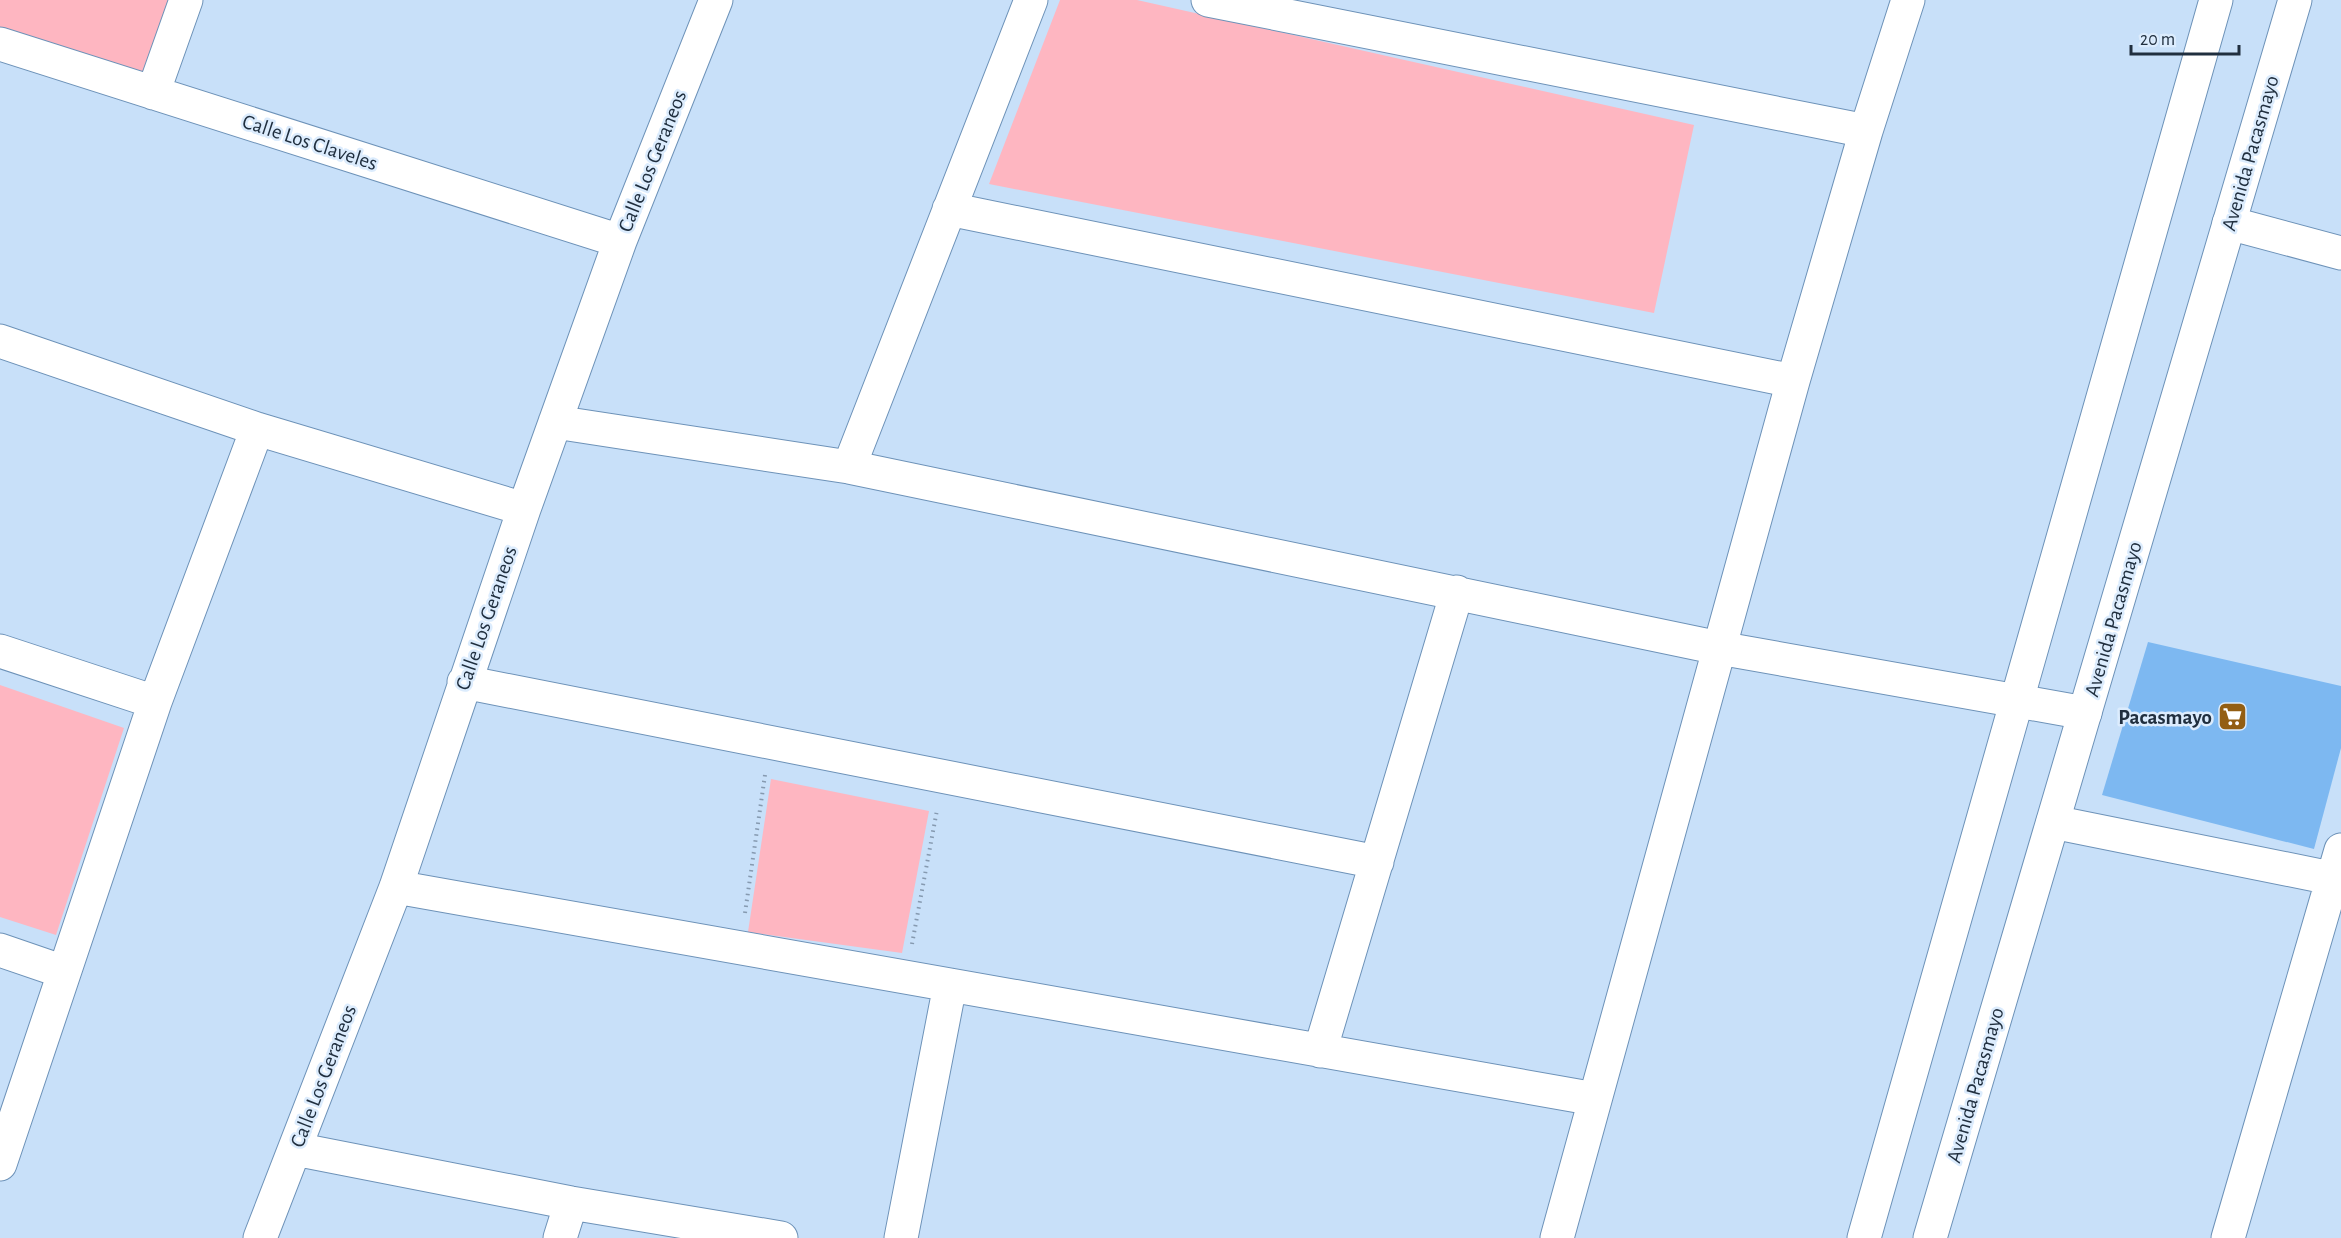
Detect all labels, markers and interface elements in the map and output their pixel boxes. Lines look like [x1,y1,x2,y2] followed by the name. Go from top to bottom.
[2131,18,2239,56] scale bar
[2140,31,2175,49] text: 20 m
[2218,73,2283,233] street label: Avenida Pacasmayo
[615,87,690,235] street label: Calle Los Geraneos
[240,111,380,174] street label: Calle Los Claveles
[2081,539,2146,699] street label: Avenida Pacasmayo
[452,544,521,693] street label: Calle Los Geraneos
[2217,701,2249,733] supermarket icon: Pacasmayo
[2118,707,2212,728] place label: Pacasmayo
[287,1002,360,1150] street label: Calle Los Geraneos
[1943,1005,2008,1165] street label: Avenida Pacasmayo

